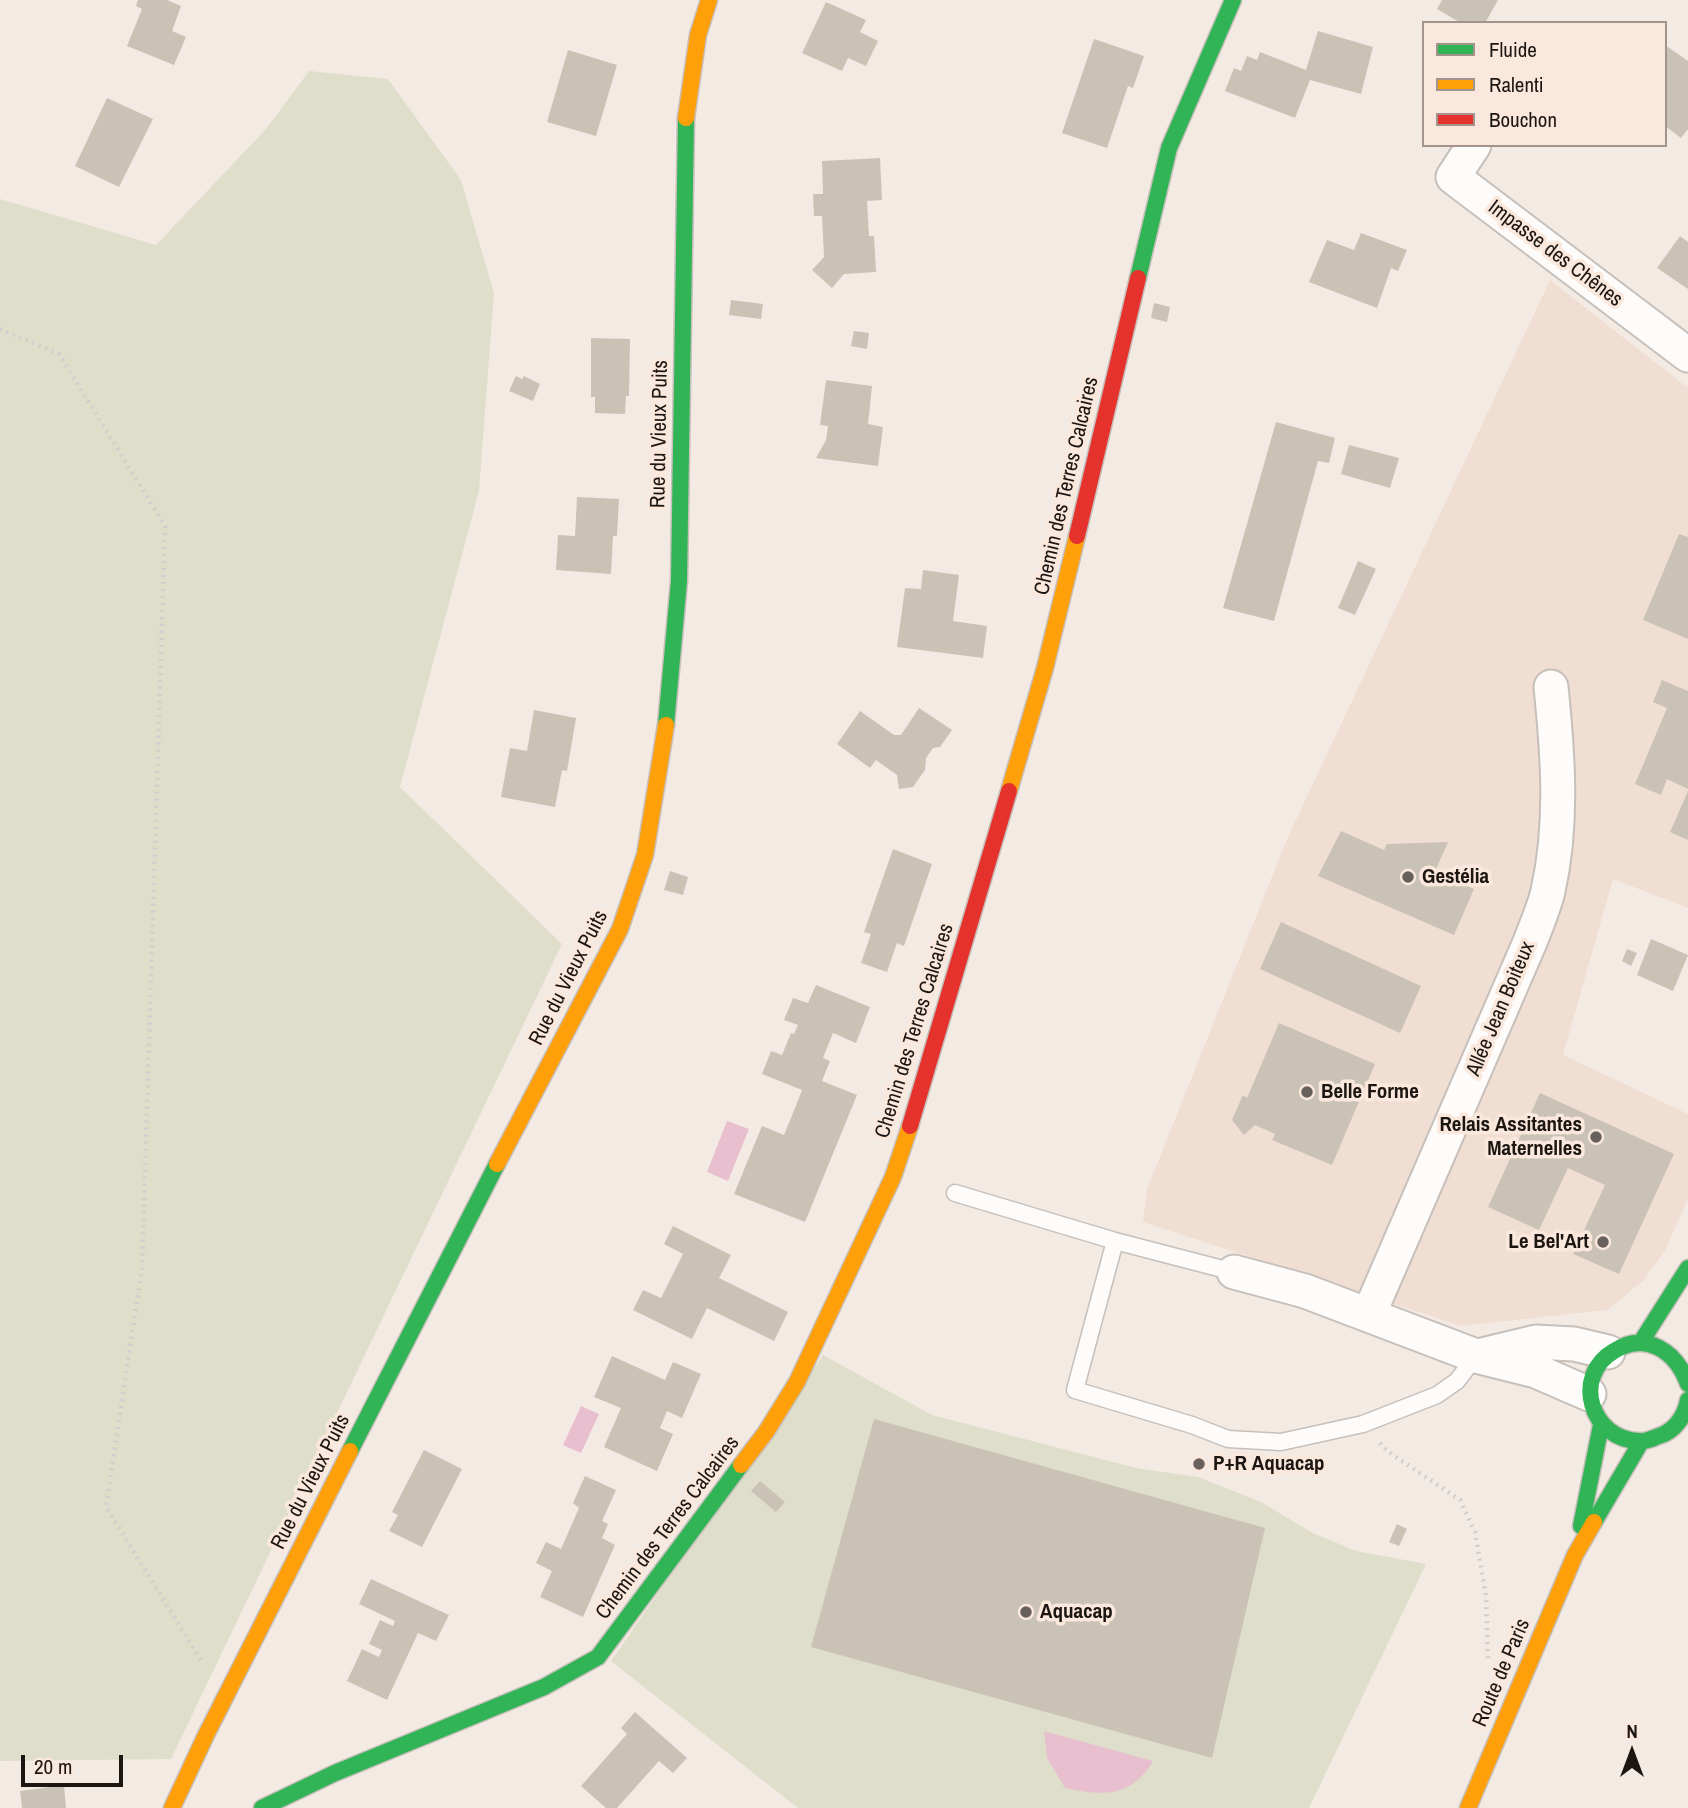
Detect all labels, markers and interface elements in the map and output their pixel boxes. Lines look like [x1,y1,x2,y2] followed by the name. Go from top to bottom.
[1422,21,1667,147] legend
[1489,35,1537,64] text: Fluide
[1489,70,1544,99] text: Ralenti
[1489,105,1557,134] text: Bouchon
[1483,195,1627,313] street label: Impasse des Chênes
[646,360,674,508] street label: Rue du Vieux Puits
[1030,375,1104,597] street label: Chemin des Terres Calcaires
[1422,864,1489,890] place label: Gestélia
[1400,869,1416,885] marker: Gestélia
[524,906,614,1050] street label: Rue du Vieux Puits
[870,921,960,1141] street label: Chemin des Terres Calcaires
[1461,938,1541,1080] street label: Allée Jean Boiteux
[1321,1079,1419,1105] place label: Belle Forme
[1299,1084,1315,1100] marker: Belle Forme
[1439,1112,1582,1162] place label: Relais Assitantes Maternelles
[1588,1129,1604,1145] marker: Relais Assitantes Maternelles
[1508,1229,1589,1255] place label: Le Bel'Art
[1595,1234,1611,1250] marker: Le Bel'Art
[266,1410,356,1554] street label: Rue du Vieux Puits
[591,1431,745,1625] street label: Chemin des Terres Calcaires
[1213,1451,1324,1477] place label: P+R Aquacap
[1191,1456,1207,1472] marker: P+R Aquacap
[1040,1599,1113,1625] place label: Aquacap
[1018,1604,1034,1620] marker: Aquacap
[1468,1615,1536,1731] street label: Route de Paris
[1597,1717,1667,1787] north arrow
[1626,1718,1638,1744] text: N
[24,1742,126,1786] scale bar
[34,1752,72,1781] text: 20 m

